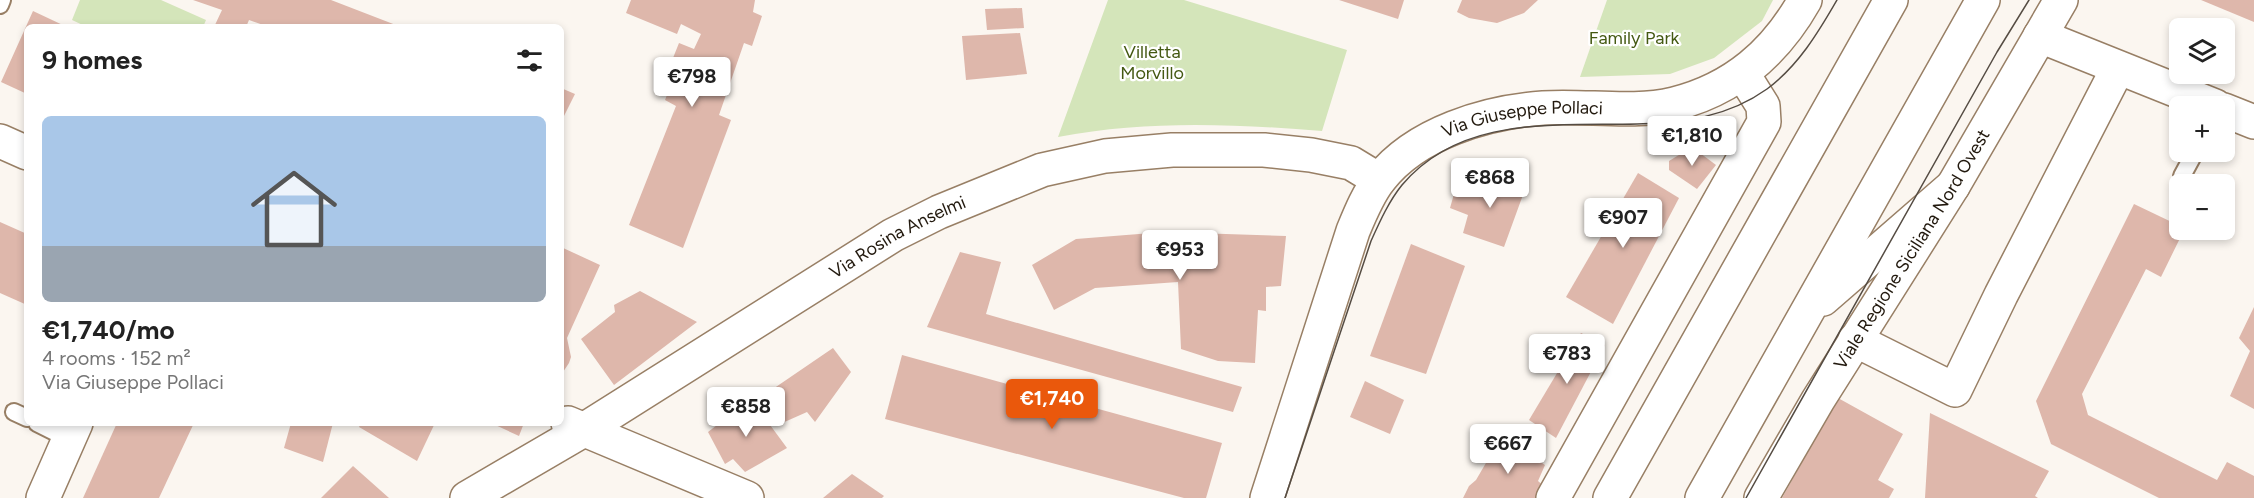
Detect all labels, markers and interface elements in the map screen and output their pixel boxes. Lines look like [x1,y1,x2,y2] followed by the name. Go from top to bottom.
[2169,18,2235,240] map controls
[2169,18,2235,84] button: layers
[1589,27,1679,49] park label: Family Park
[1120,41,1184,84] park label: Villetta Morvillo
[42,44,142,76] text: 9 homes
[513,44,546,77] icon: filters
[656,57,728,108] pin: €798
[668,64,716,88] text: €798
[1438,96,1603,142] street label: Via Giuseppe Pollaci
[2169,96,2235,162] button: +
[1643,116,1741,167] pin: €1,810
[1661,123,1723,147] text: €1,810
[1829,125,1995,373] street label: Viale Regione Siciliana Nord Ovest
[240,155,348,263] icon: home
[1454,158,1526,209] pin: €868
[1465,165,1515,189] text: €868
[2169,174,2235,240] button: −
[826,191,969,283] street label: Via Rosina Anselmi
[1587,198,1659,249] pin: €907
[1598,205,1648,229] text: €907
[1144,230,1216,281] pin: €953
[1156,237,1204,261] text: €953
[42,314,175,346] text: €1,740/mo
[1531,334,1603,385] pin: €783
[1543,341,1591,365] text: €783
[42,346,191,370] text: 4 rooms · 152 m²
[42,370,224,394] text: Via Giuseppe Pollaci
[1003,379,1101,430] pin: €1,740
[1020,386,1084,410] text: €1,740
[710,387,782,438] pin: €858
[721,394,771,418] text: €858
[1472,424,1544,475] pin: €667
[1484,431,1532,455] text: €667

